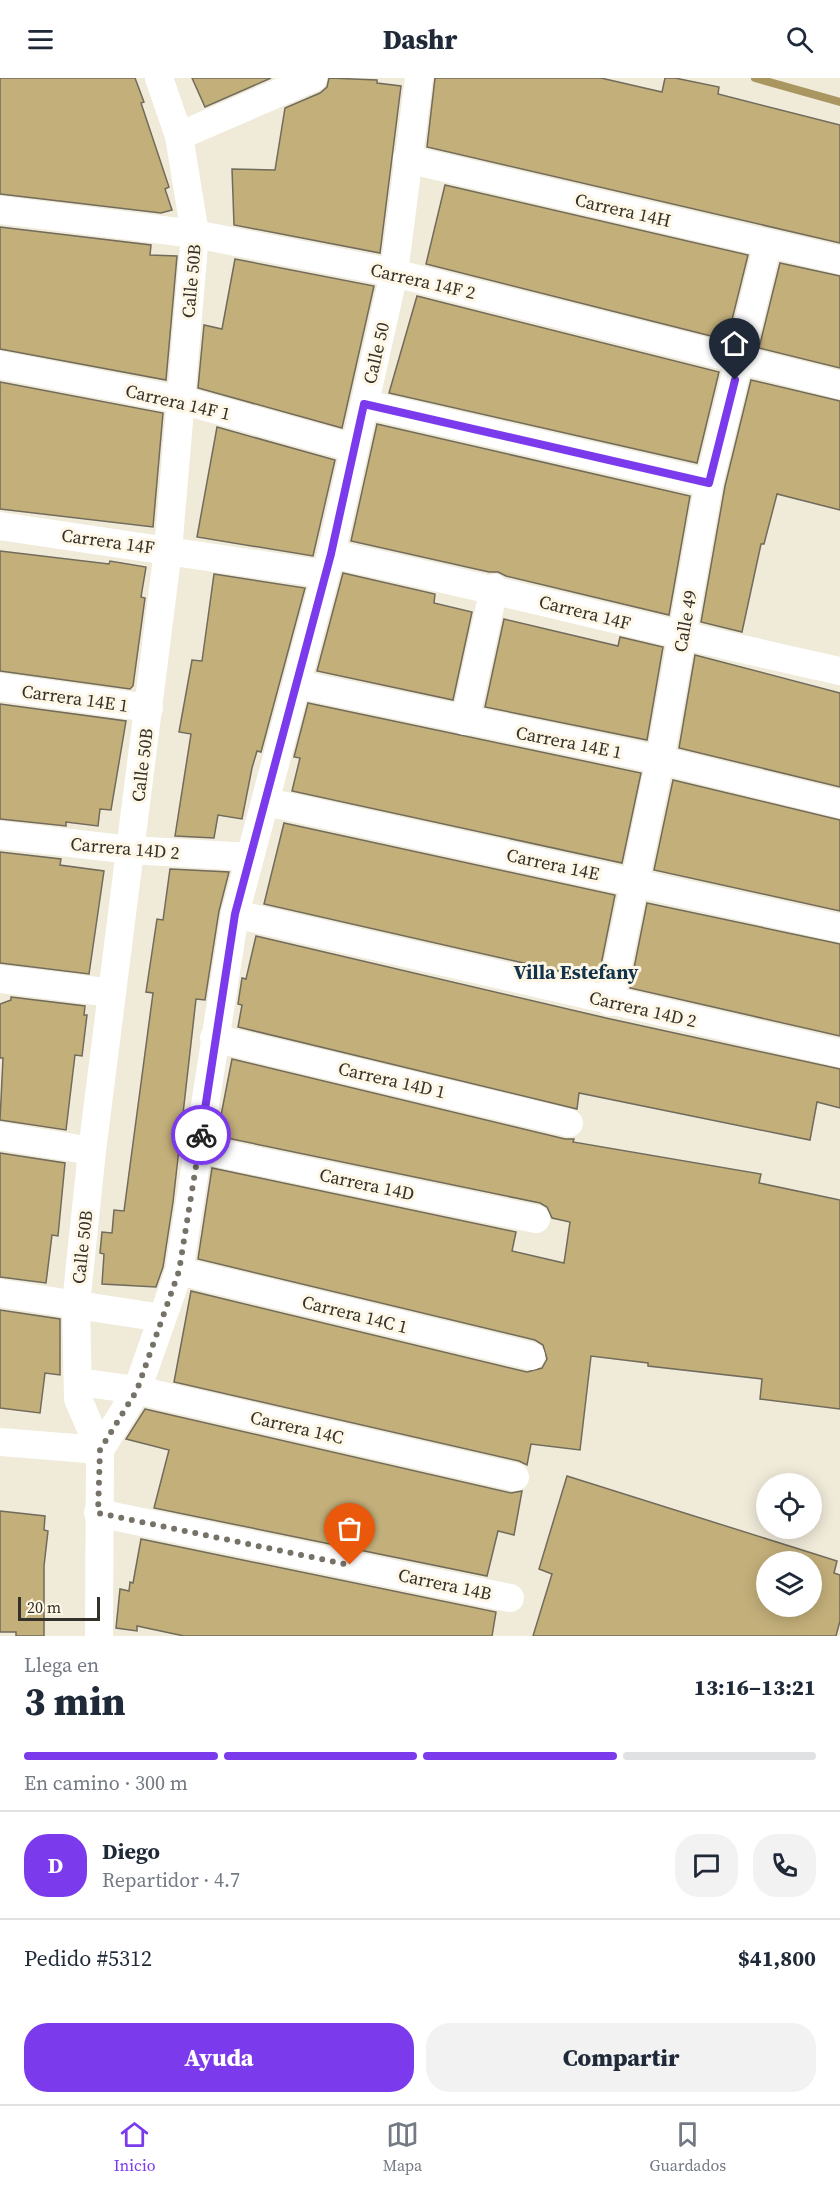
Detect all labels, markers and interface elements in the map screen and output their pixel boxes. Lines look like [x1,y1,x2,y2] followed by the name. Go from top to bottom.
[383,21,457,58] text: Dashr
[24,23,57,56] icon: menu
[783,23,816,56] icon: search
[573,187,673,233] street label: Carrera 14H
[175,243,207,319] street label: Calle 50B
[368,257,478,305] street label: Carrera 14F 2
[709,318,760,380] pin
[357,320,395,386] street label: Calle 50
[718,327,751,360] icon: home
[123,378,233,426] street label: Carrera 14F 1
[60,522,156,560] street label: Carrera 14F
[667,588,703,654] street label: Calle 49
[536,589,634,635] street label: Carrera 14F
[20,678,130,718] street label: Carrera 14E 1
[514,719,624,765] street label: Carrera 14E 1
[125,727,159,803] street label: Calle 50B
[69,831,181,865] street label: Carrera 14D 2
[504,842,602,886] street label: Carrera 14E
[513,958,639,986] district label: Villa Estefany
[587,985,699,1033] street label: Carrera 14D 2
[336,1056,448,1104] street label: Carrera 14D 1
[171,1105,231,1165] courier
[185,1119,218,1152] icon: bike
[317,1162,417,1206] street label: Carrera 14D
[66,1209,98,1285] street label: Calle 50B
[300,1289,410,1339] street label: Carrera 14C 1
[248,1404,346,1450] street label: Carrera 14C
[756,1473,822,1617] map controls
[756,1473,822,1539] button: locate
[324,1503,375,1565] pin
[333,1512,366,1545] icon: bag
[756,1551,822,1617] button: layers
[396,1562,494,1606] street label: Carrera 14B
[18,1594,100,1622] scale bar
[27,1596,61,1618] text: 20 m
[24,1651,99,1679] text: Llega en
[694,1672,816,1702] text: 13:16–13:21
[24,1675,126,1728] text: 3 min
[24,1769,188,1797] text: En camino · 300 m
[675,1834,738,1897] button: chat
[753,1834,816,1897] button: phone
[102,1836,160,1866] text: Diego
[48,1850,63,1880] text: D
[102,1866,240,1894] text: Repartidor · 4.7
[24,1943,152,1973] text: Pedido #5312
[738,1943,816,1973] text: $41,800
[24,2023,414,2092] button: Ayuda
[426,2023,816,2092] button: Compartir
[114,2118,155,2176] tab: Inicio
[383,2118,422,2176] tab: Mapa
[650,2118,726,2176] tab: Guardados

